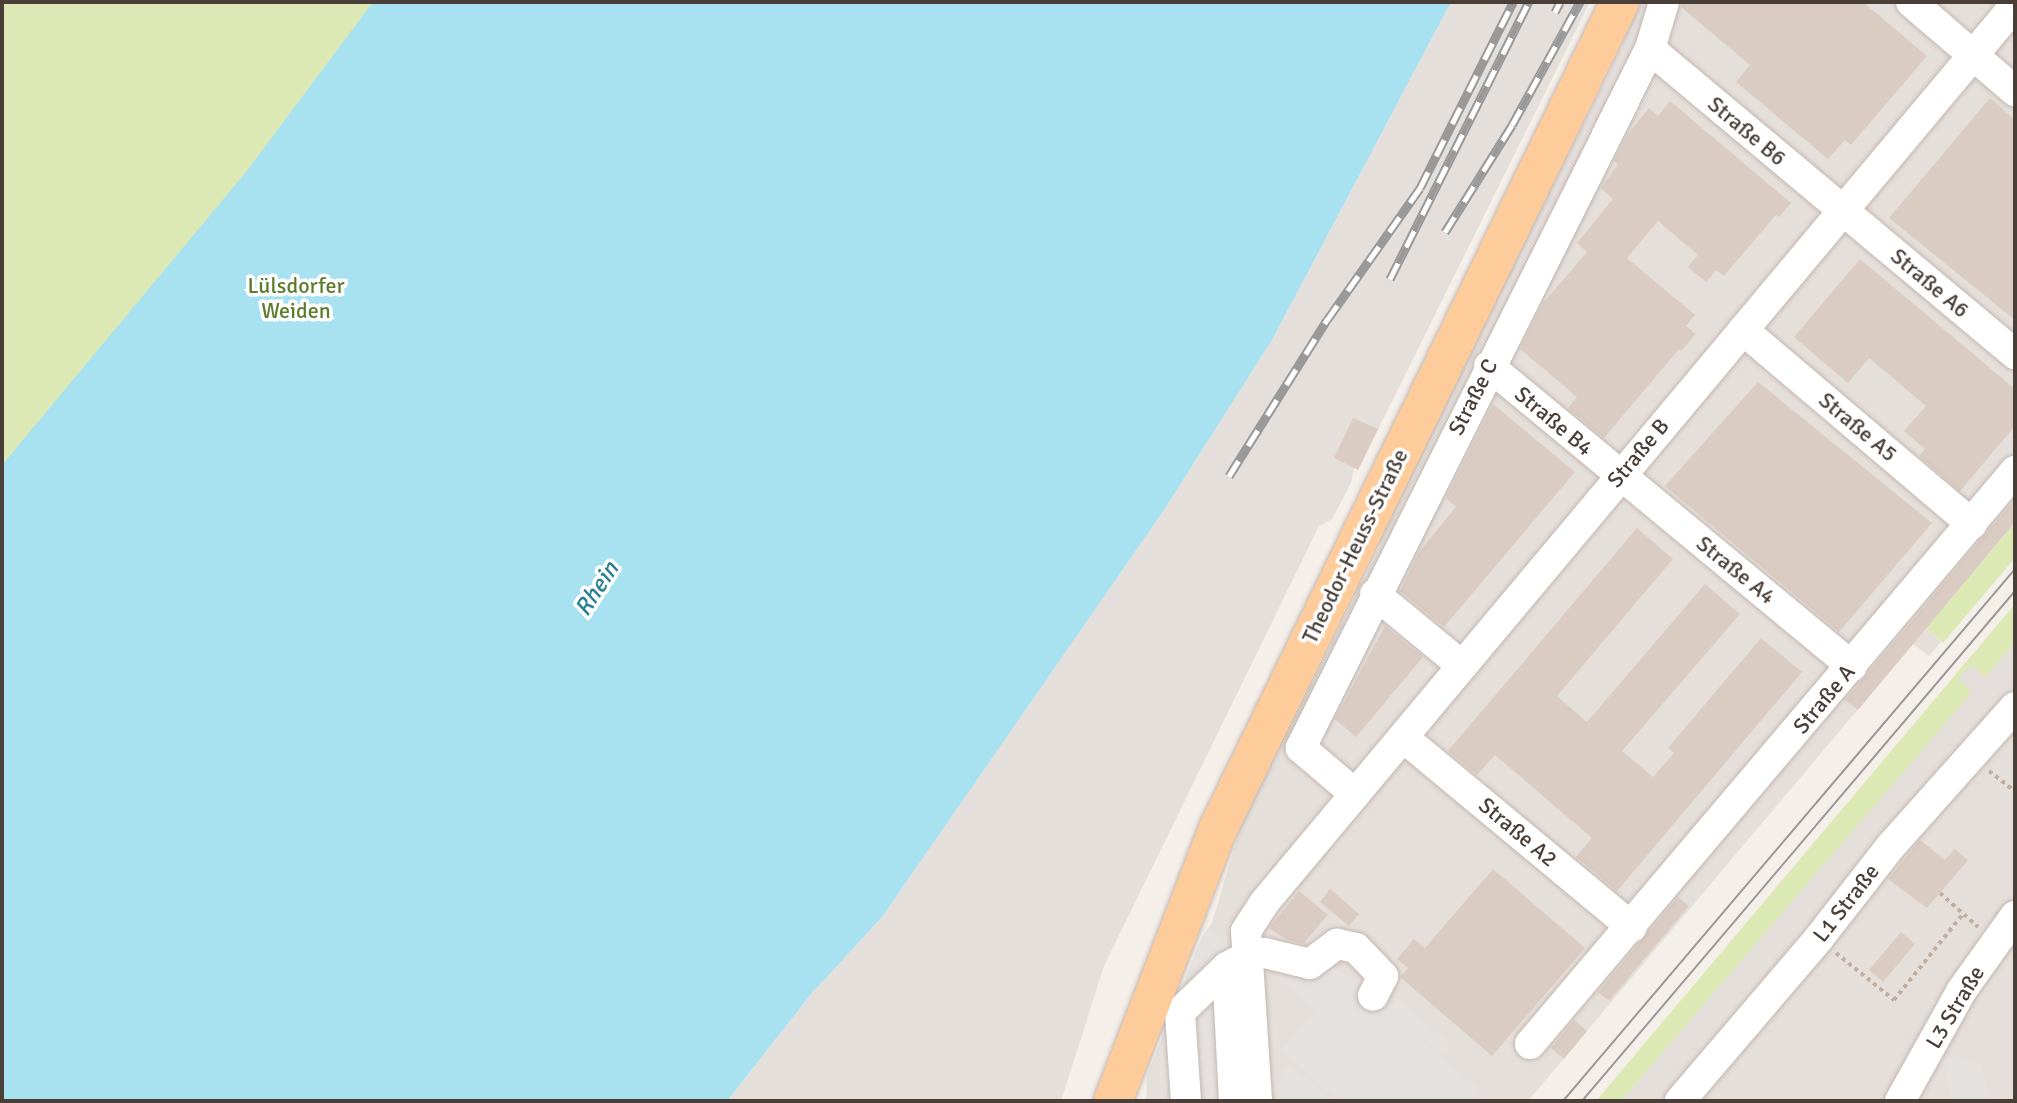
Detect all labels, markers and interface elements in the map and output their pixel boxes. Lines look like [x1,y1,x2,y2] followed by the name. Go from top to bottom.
[1703,91,1791,171] street label: Straße B6
[1886,243,1974,323] street label: Straße A6
[247,272,345,324] park label: Lülsdorfer Weiden
[1443,355,1503,439] street label: Straße C
[1510,381,1598,461] street label: Straße B4
[1814,387,1902,467] street label: Straße A5
[1602,413,1674,493] street label: Straße B
[1296,445,1414,647] street label: Theodor-Heuss-Straße
[1691,530,1781,610] street label: Straße A4
[569,556,625,622] water label: Rhein
[1787,659,1861,739] street label: Straße A
[1474,792,1562,872] street label: Straße A2
[1807,859,1885,947] street label: L1 Straße
[1920,961,1990,1053] street label: L3 Straße

